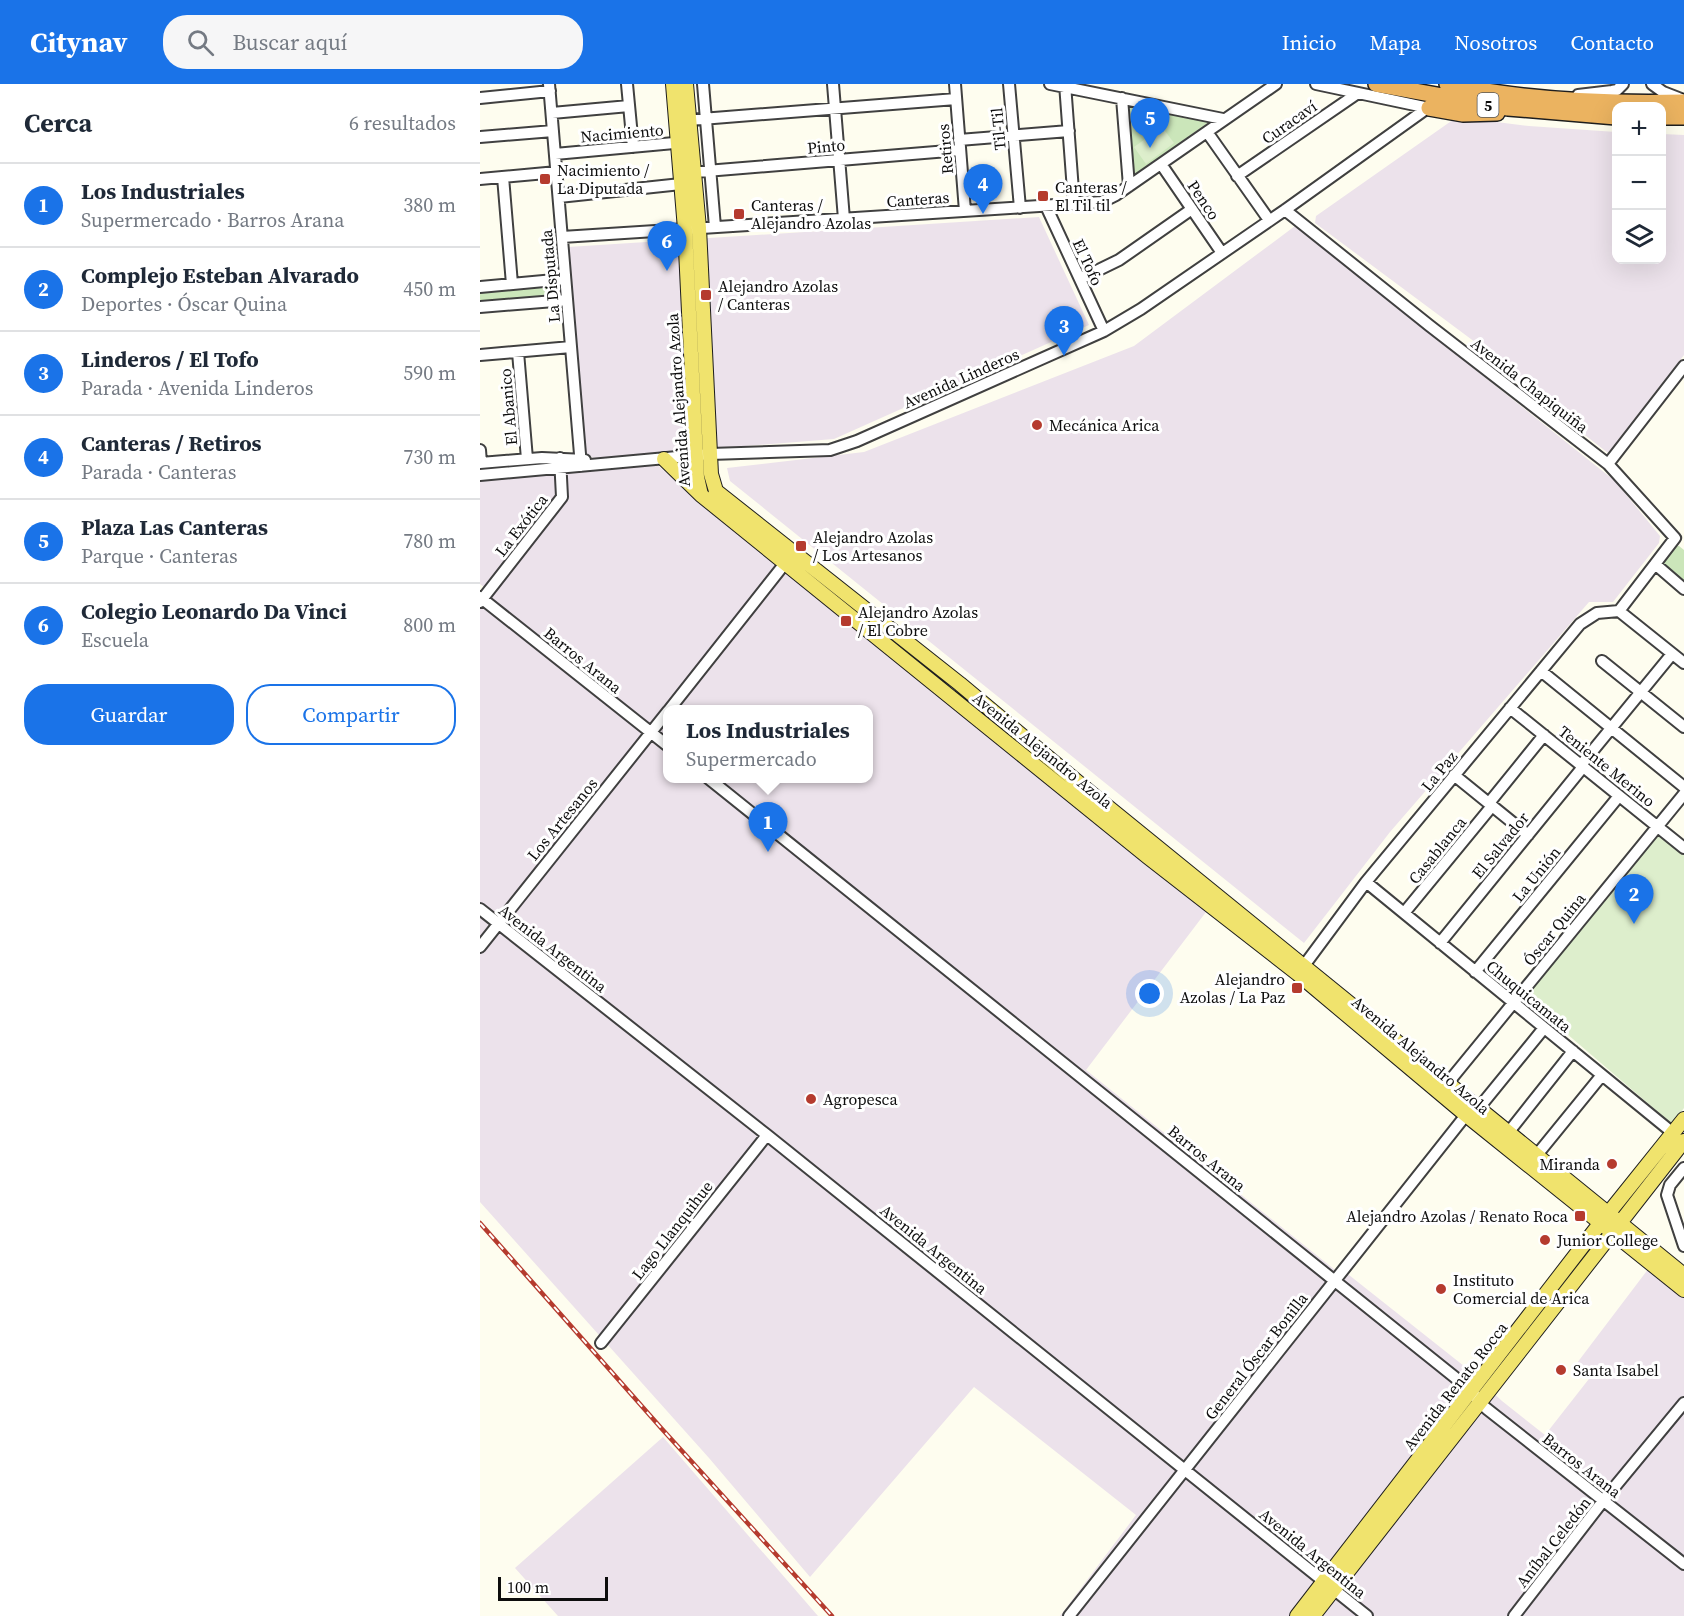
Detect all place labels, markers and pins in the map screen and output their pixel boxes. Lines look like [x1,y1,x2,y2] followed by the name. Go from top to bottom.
[1130,98,1170,148] pin: 5
[557,159,650,199] place label: Nacimiento / La Diputada
[964,164,1002,214] pin: 4
[538,172,552,186] marker: Nacimiento / La Diputada
[1055,176,1128,216] place label: Canteras / El Til til
[1036,189,1050,203] marker: Canteras / El Til til
[751,194,871,234] place label: Canteras / Alejandro Azolas
[732,207,746,221] marker: Canteras / Alejandro Azolas
[648,222,687,271] pin: 6
[718,275,838,315] place label: Alejandro Azolas / Canteras
[699,288,713,302] marker: Alejandro Azolas / Canteras
[1044,306,1084,356] pin: 3
[1049,414,1160,436] place label: Mecánica Arica
[1030,418,1044,432] marker: Mecánica Arica
[813,526,933,566] place label: Alejandro Azolas / Los Artesanos
[794,539,808,553] marker: Alejandro Azolas / Los Artesanos
[858,601,978,641] place label: Alejandro Azolas / El Cobre
[839,614,853,628] marker: Alejandro Azolas / El Cobre
[748,802,788,852] pin: 1
[1614,874,1654,924] pin: 2
[1180,968,1285,1008] place label: Alejandro Azolas / La Paz
[1290,981,1304,995] marker: Alejandro Azolas / La Paz
[823,1088,898,1110] place label: Agropesca
[804,1092,818,1106] marker: Agropesca
[1539,1153,1601,1175] place label: Miranda
[1605,1157,1619,1171] marker: Miranda
[1346,1205,1569,1227] place label: Alejandro Azolas / Renato Roca
[1573,1209,1587,1223] marker: Alejandro Azolas / Renato Roca
[1556,1229,1658,1251] place label: Junior College
[1538,1233,1552,1247] marker: Junior College
[1453,1269,1590,1309] place label: Instituto Comercial de Arica
[1434,1282,1448,1296] marker: Instituto Comercial de Arica
[1573,1359,1659,1381] place label: Santa Isabel
[1554,1363,1568,1377] marker: Santa Isabel

